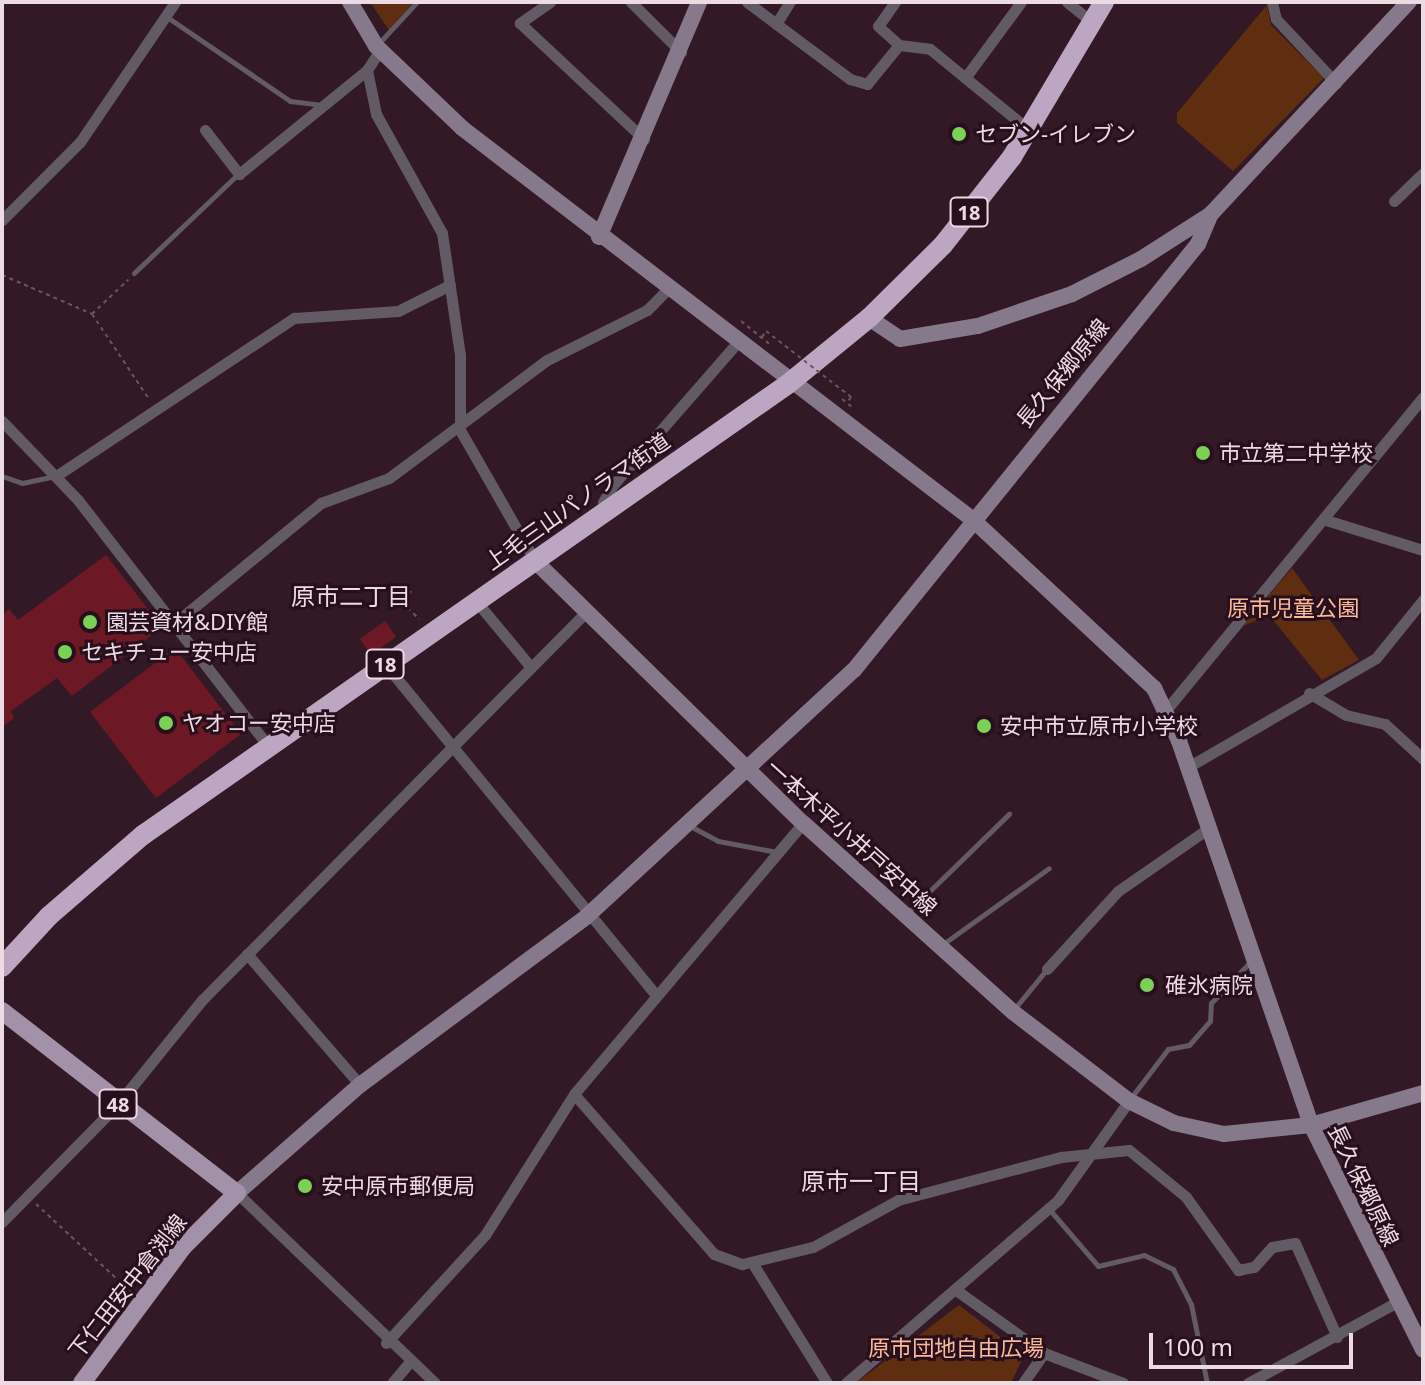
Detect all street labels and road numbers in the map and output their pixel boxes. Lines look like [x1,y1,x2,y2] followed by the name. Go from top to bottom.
[949,196,989,228] road number: 18
[1010,313,1114,433] street label: 長久保郷原線
[479,427,675,575] street label: 上毛三山パノラマ街道
[365,648,405,680] road number: 18
[761,754,943,920] street label: 一本木平小井戸安中線
[98,1088,138,1120] road number: 48
[1323,1120,1405,1250] street label: 長久保郷原線
[62,1209,192,1363] street label: 下仁田安中倉渕線

